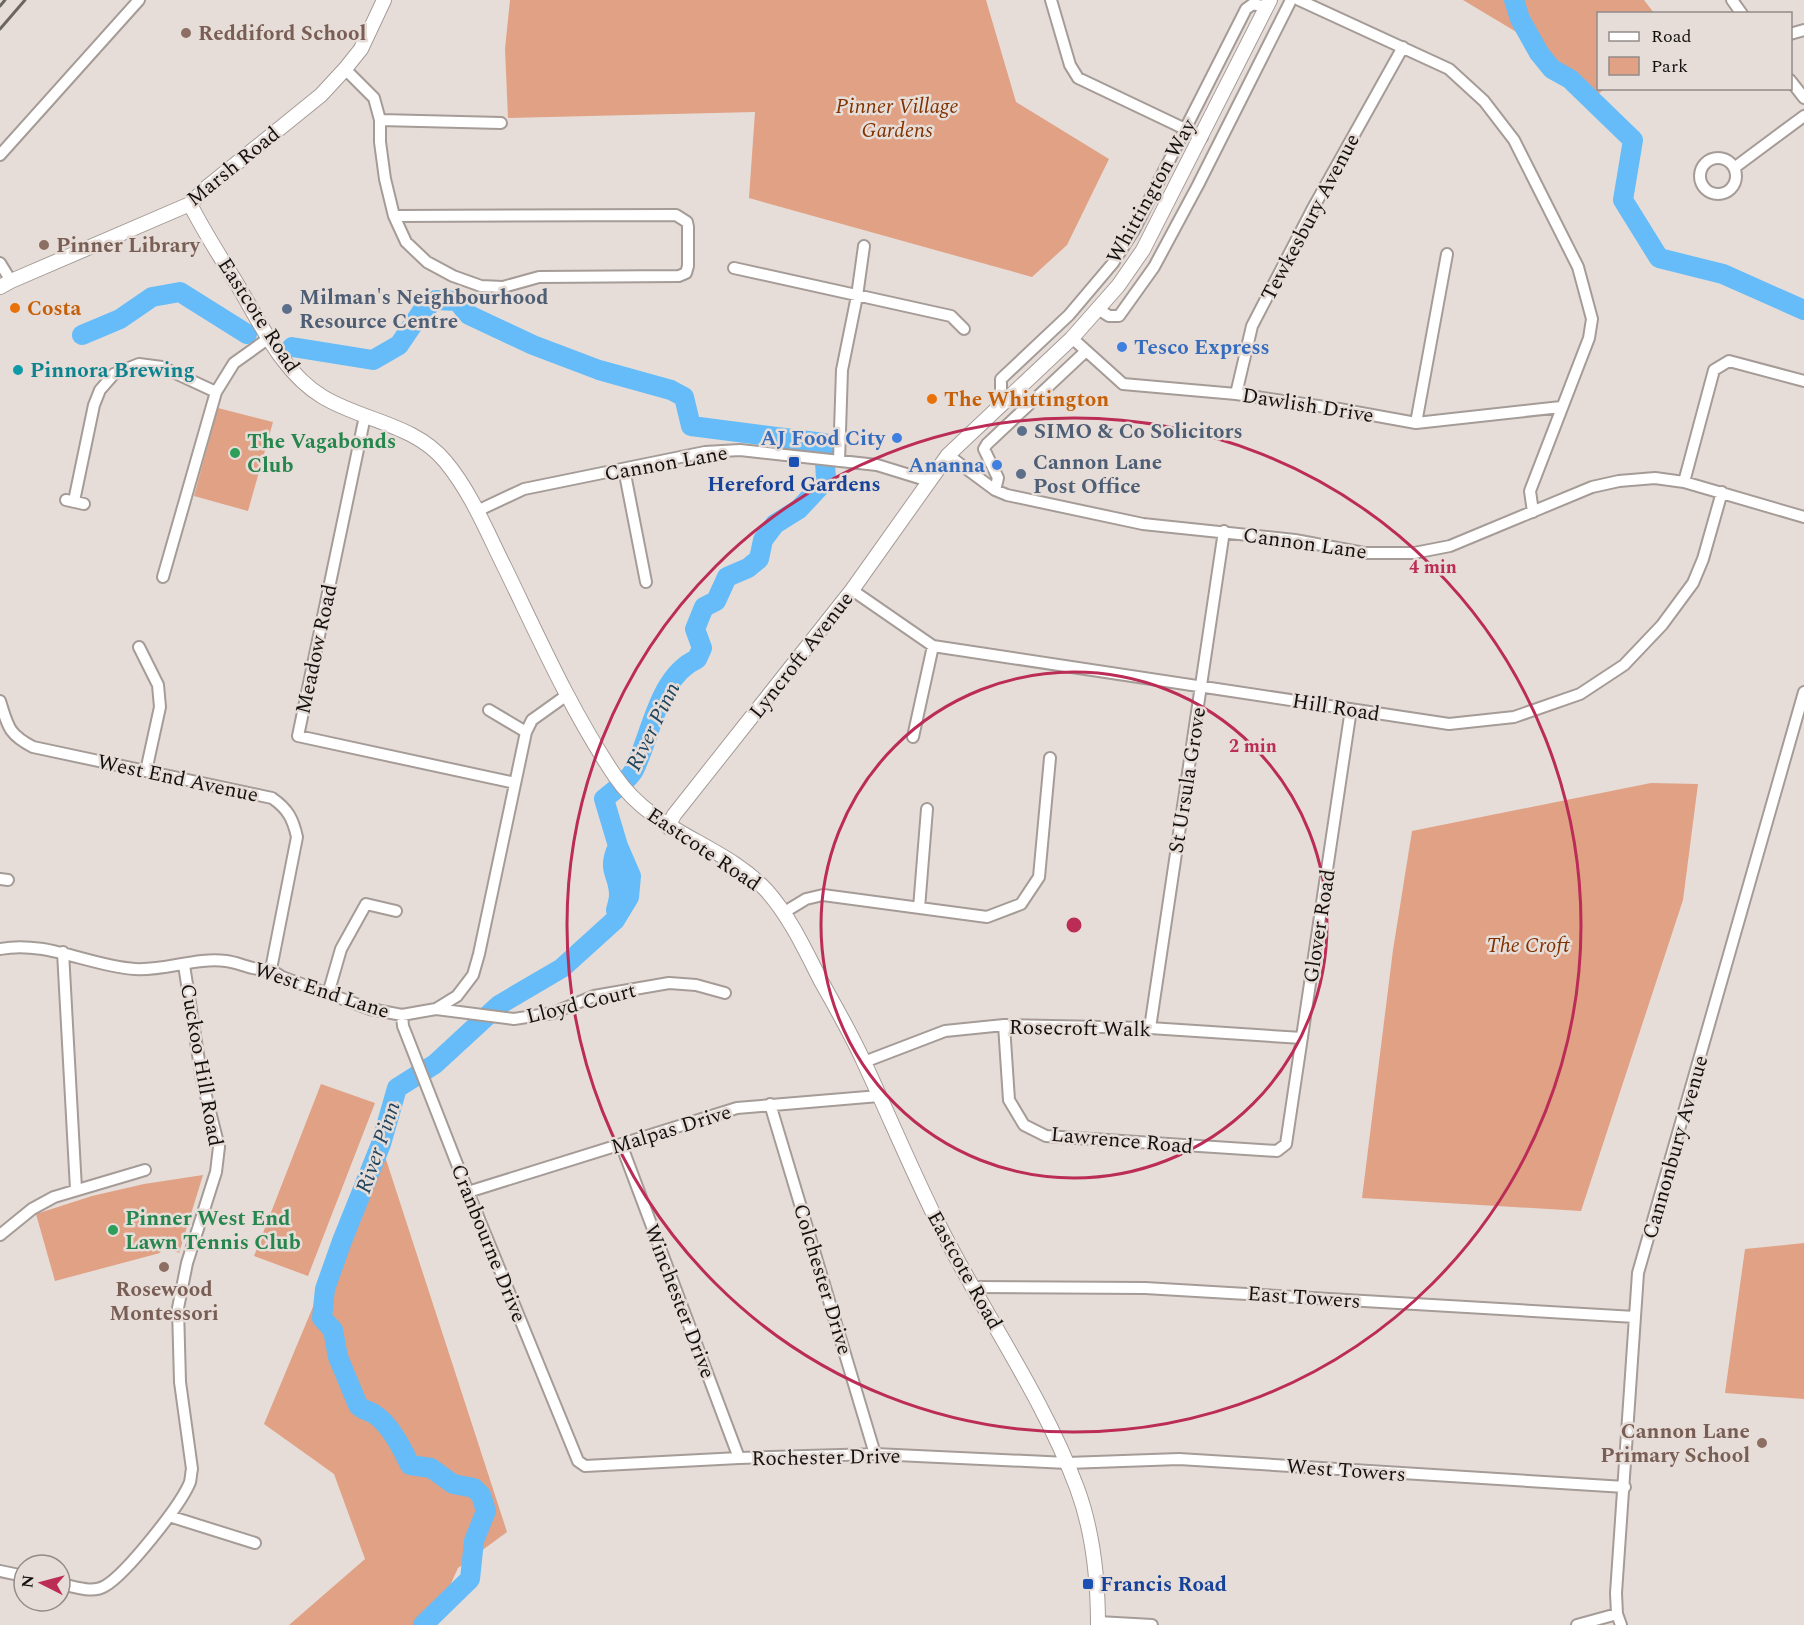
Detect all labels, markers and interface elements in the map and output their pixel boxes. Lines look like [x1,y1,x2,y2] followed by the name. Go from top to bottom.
[1597,12,1792,90] legend
[198,18,366,50] place label: Reddiford School
[1651,23,1692,50] text: Road
[179,26,193,40] marker: Reddiford School
[1651,53,1688,80] text: Park
[836,91,958,147] park label: Pinner Village Gardens
[1099,113,1205,270] street label: Whittington Way
[180,119,287,215] street label: Marsh Road
[1253,128,1369,307] street label: Tewkesbury Avenue
[56,230,201,262] place label: Pinner Library
[37,238,51,252] marker: Pinner Library
[209,252,307,380] street label: Eastcote Road
[299,282,549,338] place label: Milman's Neighbourhood Resource Centre
[27,293,82,325] place label: Costa
[8,301,22,315] marker: Costa
[280,302,294,316] marker: Milman's Neighbourhood Resource Centre
[1134,332,1270,364] place label: Tesco Express
[1115,340,1129,354] marker: Tesco Express
[30,355,195,387] place label: Pinnora Brewing
[11,363,25,377] marker: Pinnora Brewing
[1240,380,1376,432] street label: Dawlish Drive
[944,384,1109,416] place label: The Whittington
[925,392,939,406] marker: The Whittington
[1034,416,1243,448] place label: SIMO & Co Solicitors
[760,423,886,455] place label: AJ Food City
[1015,424,1029,438] marker: SIMO & Co Solicitors
[247,426,396,482] place label: The Vagabonds Club
[890,431,904,445] marker: AJ Food City
[602,437,730,491] street label: Cannon Lane
[228,446,242,460] marker: The Vagabonds Club
[1033,447,1162,503] place label: Cannon Lane Post Office
[908,450,985,482] place label: Ananna
[787,455,801,469] marker: Hereford Gardens
[990,458,1004,472] marker: Ananna
[1014,467,1028,481] marker: Cannon Lane Post Office
[707,469,881,501] place label: Hereford Gardens
[1241,519,1369,569] street label: Cannon Lane
[1409,554,1457,581] text: 4 min
[288,581,346,717] street label: Meadow Road
[742,585,862,726] street label: Lyncroft Avenue
[618,676,689,777] water label: River Pinn
[1290,685,1382,731] street label: Hill Road
[1161,705,1215,856] street label: St Ursula Grove
[1229,733,1277,760] text: 2 min
[94,746,261,812] street label: West End Avenue
[640,800,767,900] street label: Eastcote Road
[1295,867,1345,985] street label: Glover Road
[1064,915,1084,935] centre of rings
[1486,930,1570,962] park label: The Croft
[250,954,394,1028] street label: West End Lane
[523,975,639,1033] street label: Lloyd Court
[171,981,231,1149] street label: Cuckoo Hill Road
[1009,1012,1152,1046] street label: Rosecroft Walk
[1634,1052,1718,1243] street label: Cannonbury Avenue
[607,1096,736,1163] street label: Malpas Drive
[347,1097,410,1198] water label: River Pinn
[1049,1119,1194,1163] street label: Lawrence Road
[442,1159,534,1327] street label: Cranbourne Drive
[784,1200,860,1359] street label: Colchester Drive
[125,1203,301,1259] place label: Pinner West End Lawn Tennis Club
[918,1205,1010,1336] street label: Eastcote Road
[635,1219,723,1383] street label: Winchester Drive
[106,1223,120,1237] marker: Pinner West End Lawn Tennis Club
[157,1260,171,1274] marker: Rosewood Montessori
[109,1274,219,1330] place label: Rosewood Montessori
[1246,1278,1362,1318] street label: East Towers
[1600,1416,1750,1472] place label: Cannon Lane Primary School
[1755,1436,1769,1450] marker: Cannon Lane Primary School
[751,1441,901,1475] street label: Rochester Drive
[1285,1451,1407,1491] street label: West Towers
[12,1553,72,1613] north arrow
[1100,1569,1227,1601] place label: Francis Road
[15,1574,41,1589] text: N
[1081,1577,1095,1591] marker: Francis Road

